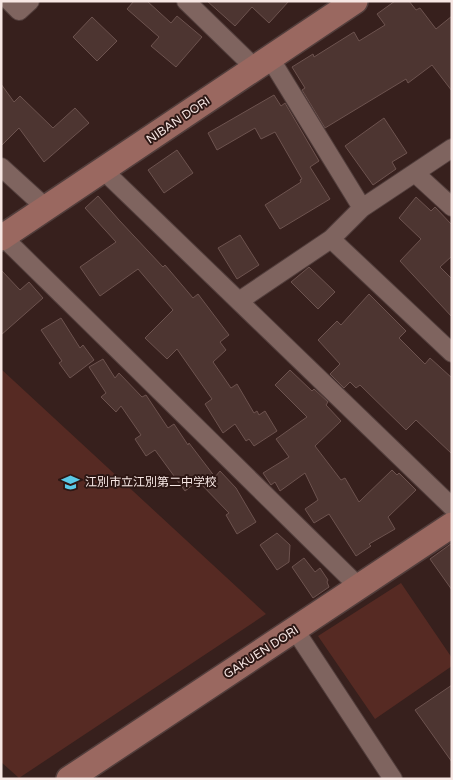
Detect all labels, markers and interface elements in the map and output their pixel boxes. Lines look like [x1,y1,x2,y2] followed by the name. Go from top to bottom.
[143,94,213,146] street label: NIBAN DORI
[61,472,81,492] school or university icon: 江別市立江別第二中学校
[85,475,217,489] place label: 江別市立江別第二中学校
[221,623,301,681] street label: GAKUEN DORI

